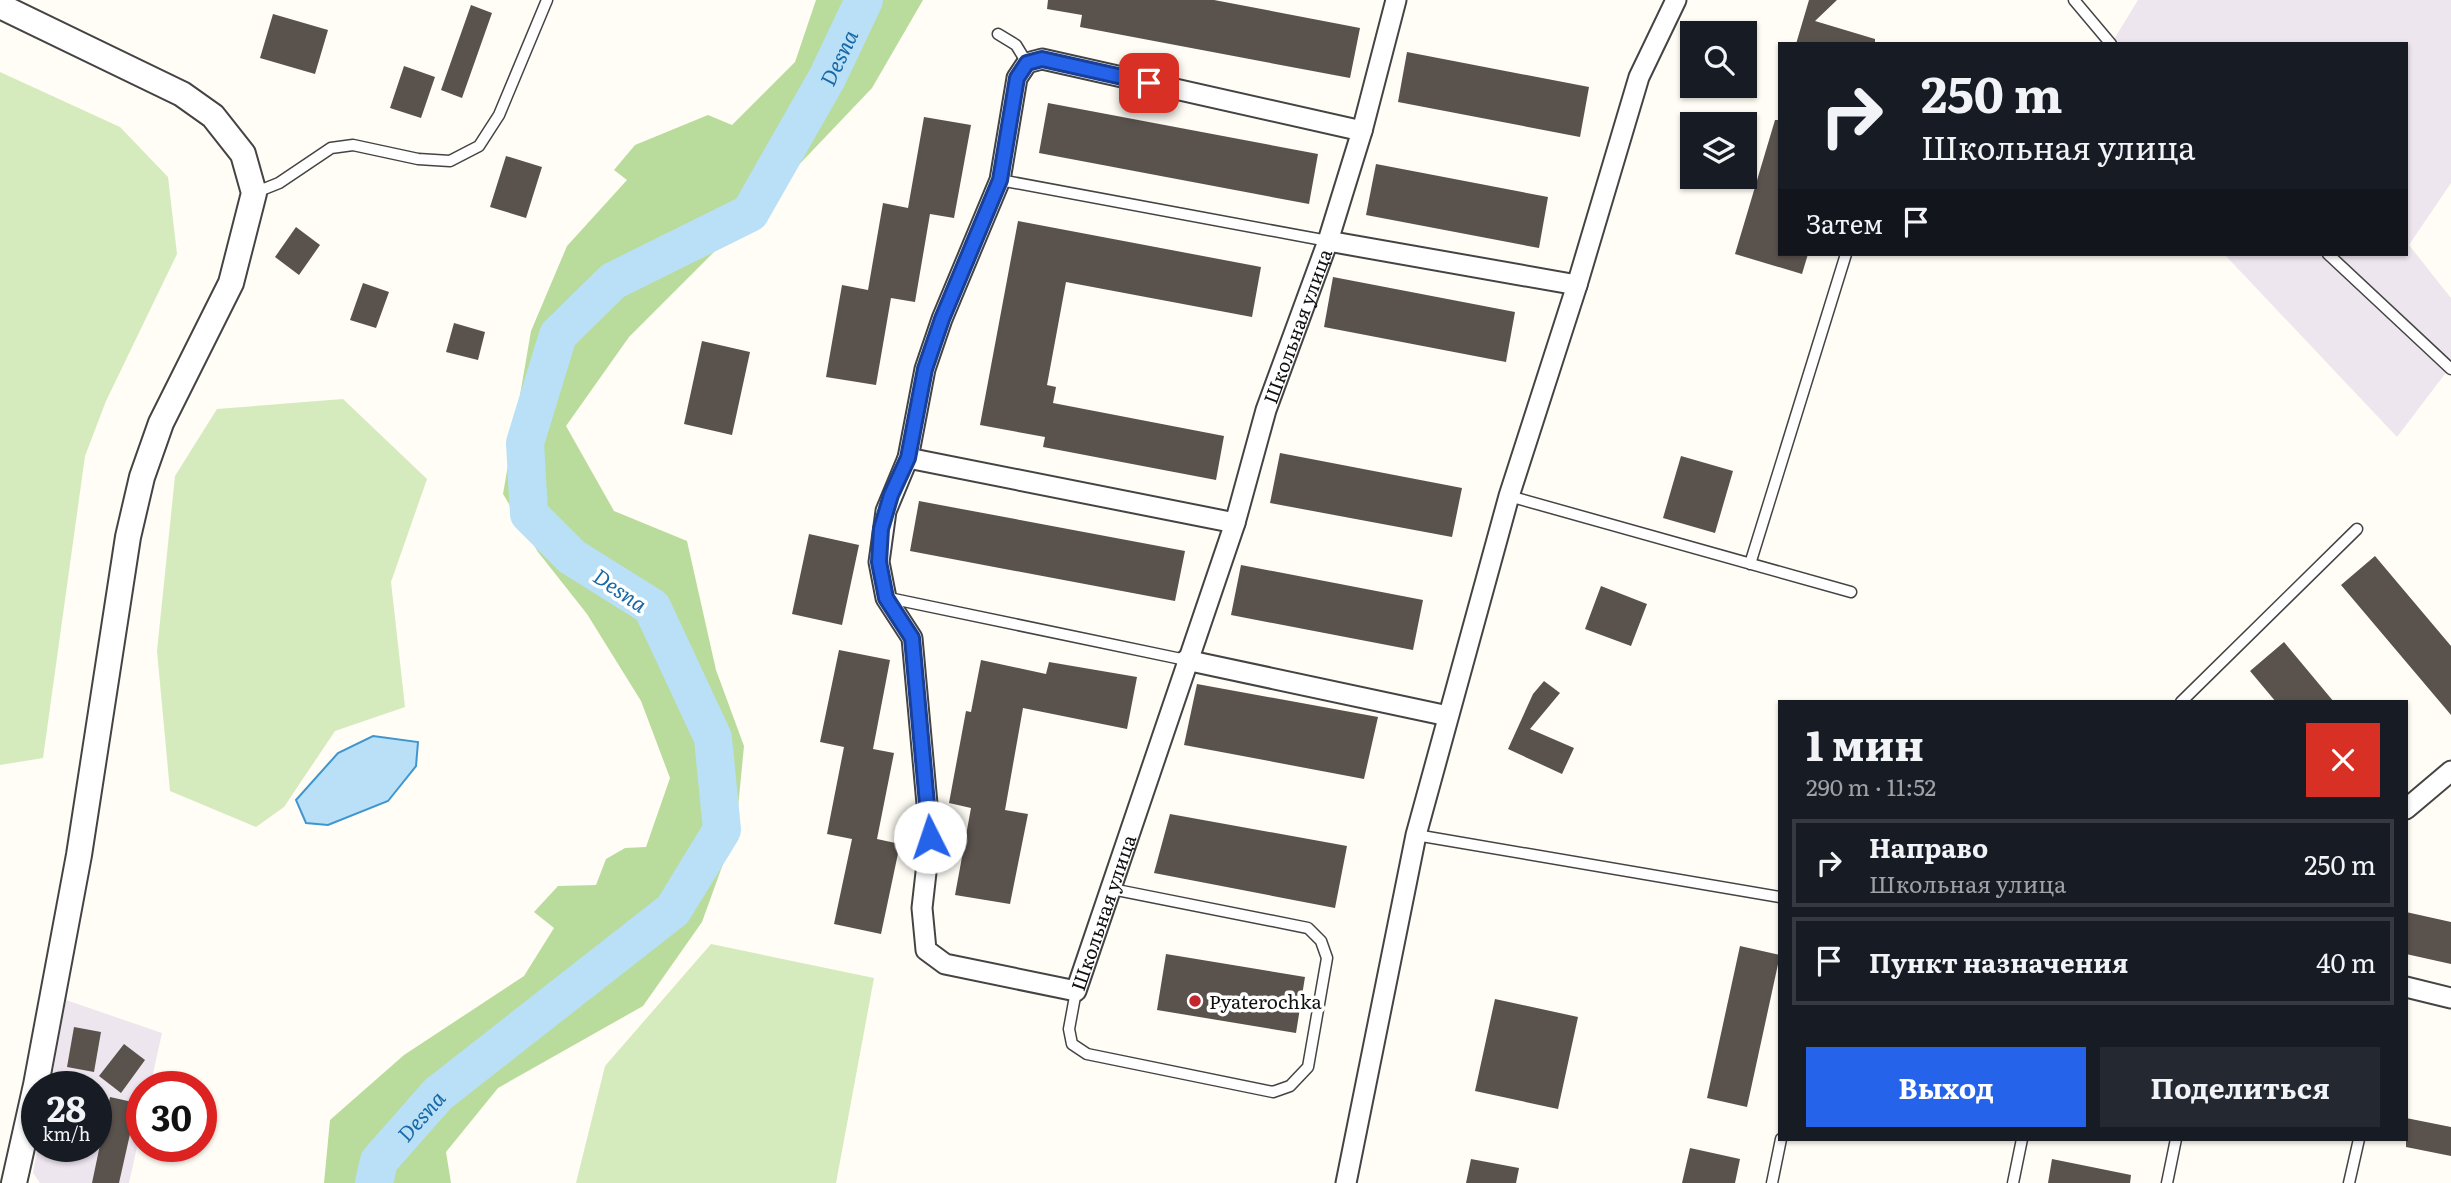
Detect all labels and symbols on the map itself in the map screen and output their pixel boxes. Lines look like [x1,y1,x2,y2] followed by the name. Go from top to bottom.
[810,24,864,90] water label: Desna
[1119,53,1179,113] pin
[1256,244,1338,407] street label: Школьная улица
[588,560,654,618] water label: Desna
[893,800,967,874] position arrow
[1063,830,1142,994] street label: Школьная улица
[1209,987,1322,1015] place label: Pyaterochka
[1187,993,1203,1009] marker: Pyaterochka
[126,1071,217,1162] speed limit sign: 30
[388,1082,451,1147] water label: Desna

